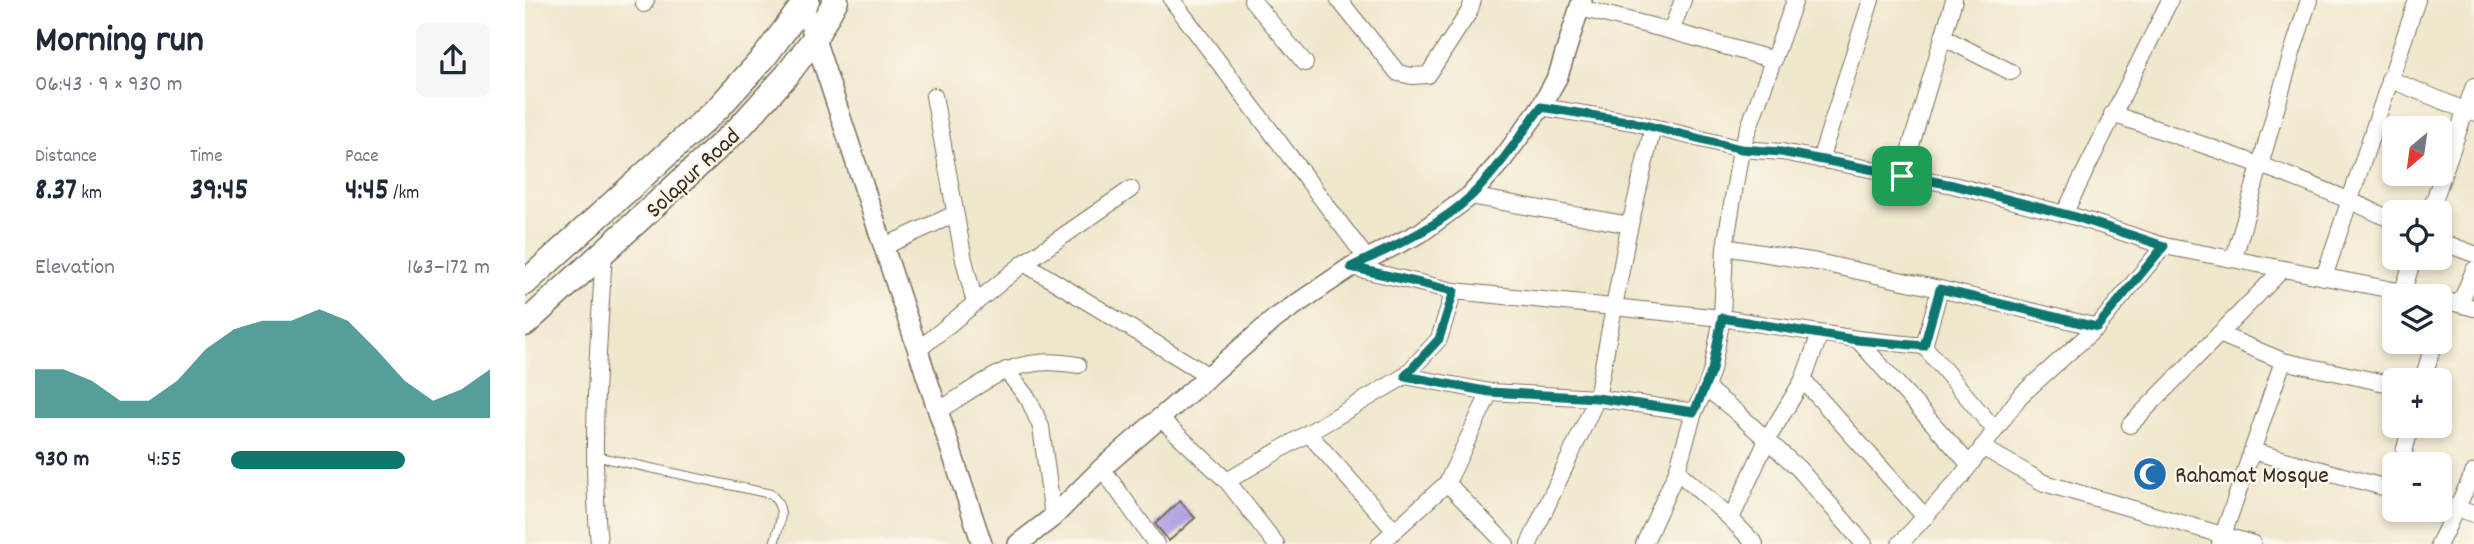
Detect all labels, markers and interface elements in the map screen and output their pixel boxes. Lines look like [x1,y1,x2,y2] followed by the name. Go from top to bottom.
[35,15,204,70] text: Morning run
[416,23,490,97] button: share
[35,69,183,102] text: 06:43 · 9 × 930 m
[2382,116,2452,186] north arrow
[2382,116,2452,522] map controls
[639,121,749,227] street label: Solapur Road
[35,144,97,171] text: Distance
[190,144,223,171] text: Time
[345,144,379,171] text: Pace
[1872,146,1932,206] pin
[1883,157,1921,195] icon: arrive
[35,171,77,214] text: 8.37
[190,171,248,214] text: 39:45
[345,171,389,214] text: 4:45
[77,181,102,208] text: km
[389,181,419,208] text: /km
[2382,200,2452,270] button: locate
[35,252,115,285] text: Elevation
[407,252,490,285] text: 163–172 m
[2382,284,2452,354] button: layers
[2382,368,2452,438] button: +
[35,444,89,477] text: 930 m
[147,444,182,477] text: 4:55
[2382,452,2452,522] button: −
[2131,455,2169,493] mosque icon: Rahamat Mosque
[2175,460,2329,494] place label: Rahamat Mosque

